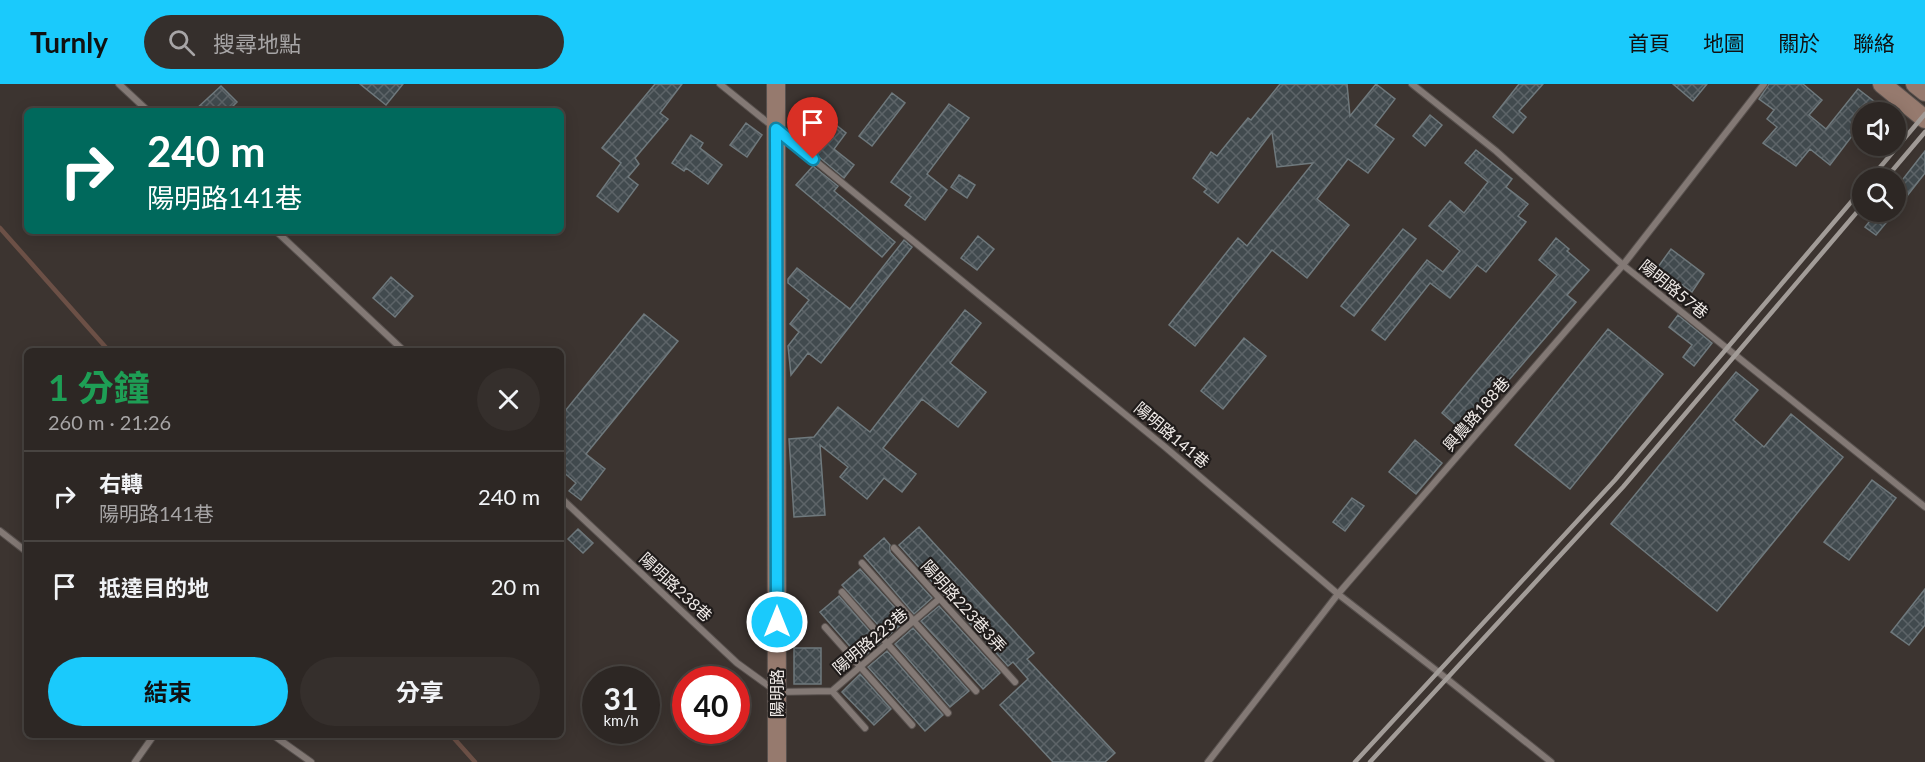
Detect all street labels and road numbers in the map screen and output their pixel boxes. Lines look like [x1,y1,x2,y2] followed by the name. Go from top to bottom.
[1636,255,1712,322] street label: 陽明路57巷
[1438,373,1513,455] street label: 興農路188巷
[1131,398,1214,471] street label: 陽明路141巷
[636,548,716,625] street label: 陽明路238巷
[918,556,1011,656] street label: 陽明路223巷3弄
[828,604,911,677] street label: 陽明路223巷
[767,669,786,717] street label: 陽明路

